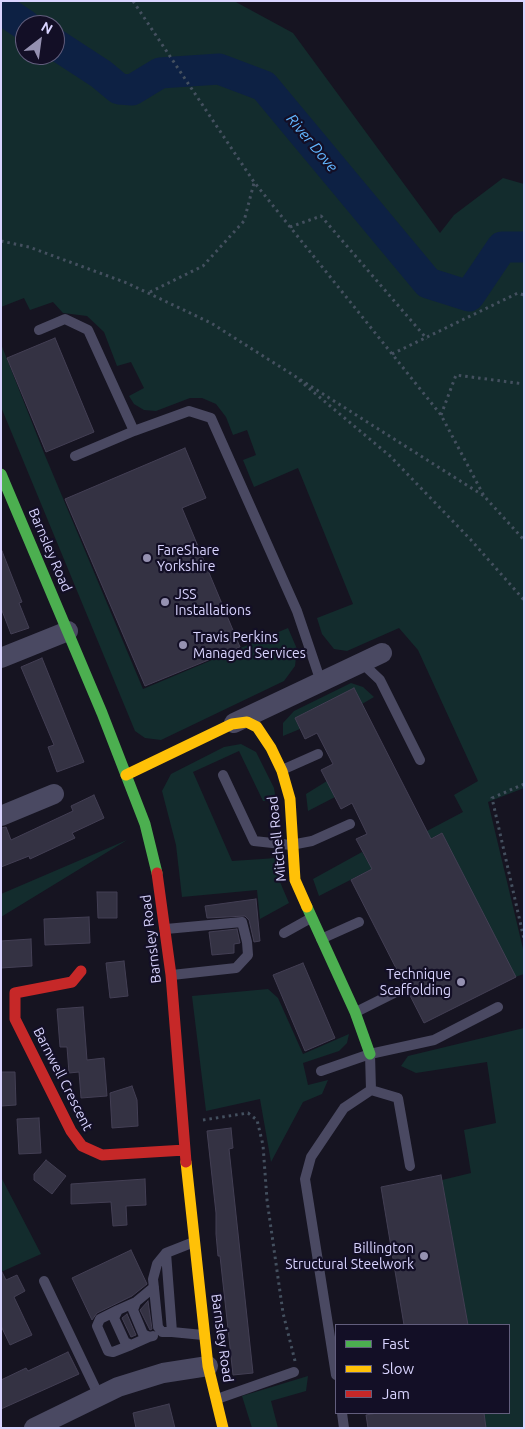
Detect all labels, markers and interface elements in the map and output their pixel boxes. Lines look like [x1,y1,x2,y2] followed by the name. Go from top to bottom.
[15,15,65,65] north arrow
[38,18,56,37] text: N
[283,110,341,176] water label: River Dove
[25,506,75,594] street label: Barnsley Road
[157,542,220,574] place label: FareShare Yorkshire
[141,552,153,564] marker: FareShare Yorkshire
[175,586,251,618] place label: JSS Installations
[159,596,171,608] marker: JSS Installations
[193,629,306,662] place label: Travis Perkins Managed Services
[177,639,189,651] marker: Travis Perkins Managed Services
[264,795,290,883] street label: Mitchell Road
[137,894,165,984] street label: Barnsley Road
[380,966,451,999] place label: Technique Scaffolding
[455,976,467,988] marker: Technique Scaffolding
[30,1024,96,1134] street label: Barnwell Crescent
[285,1240,414,1272] place label: Billington Structural Steelwork
[418,1250,430,1262] marker: Billington Structural Steelwork
[207,1293,237,1383] street label: Barnsley Road
[335,1324,510,1414] legend
[382,1335,409,1352] text: Fast
[382,1360,414,1377] text: Slow
[382,1385,410,1402] text: Jam

